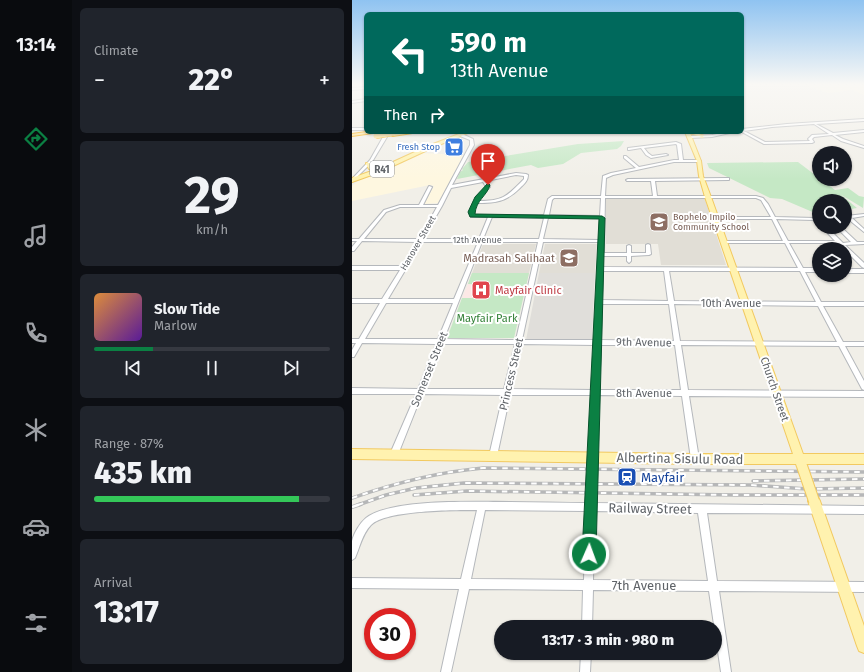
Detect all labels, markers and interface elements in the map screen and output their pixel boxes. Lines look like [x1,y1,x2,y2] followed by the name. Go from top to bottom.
[450,26,527,59] text: 590 m
[384,28,436,80] icon: left
[16,34,56,56] text: 13:14
[94,43,138,58] text: Climate
[450,60,548,82] text: 13th Avenue
[189,62,236,98] text: 22°
[94,67,105,94] text: −
[319,67,330,94] text: +
[426,104,448,126] icon: right
[384,106,418,124] text: Then
[22,125,50,153] icon: directions
[443,136,465,158] supermarket icon: Fresh Stop
[397,142,440,152] place label: Fresh Stop
[471,144,505,185] pin
[812,146,852,282] map controls
[812,146,852,186] button: sound
[477,150,499,172] icon: arrive
[370,161,394,177] road number: R41
[184,164,240,227] text: 29
[812,194,852,234] button: search
[648,211,670,233] school or university icon: Bophelo Impilo Community School
[673,212,750,232] place label: Bophelo Impilo Community School
[398,213,438,272] street label: Hanover Street
[22,222,50,250] icon: music
[196,222,228,237] text: km/h
[452,235,502,245] street label: 12th Avenue
[812,242,852,282] button: layers
[558,247,580,269] school or university icon: Madrasah Salihaat
[463,252,555,265] place label: Madrasah Salihaat
[470,279,492,301] hospital icon: Mayfair Clinic
[495,284,562,297] place label: Mayfair Clinic
[701,297,761,310] street label: 10th Avenue
[154,300,220,318] text: Slow Tide
[456,312,518,325] park label: Mayfair Park
[154,318,197,333] text: Marlow
[22,319,50,347] icon: phone
[408,330,450,409] street label: Somerset Street
[616,336,672,349] street label: 9th Avenue
[497,337,526,412] street label: Princess Street
[757,355,792,423] street label: Church Street
[122,357,144,379] icon: previous
[201,357,223,379] icon: pause
[280,357,302,379] icon: next
[616,387,672,400] street label: 8th Avenue
[22,416,50,444] icon: climate
[94,436,164,451] text: Range · 87%
[616,450,743,467] street label: Albertina Sisulu Road
[94,455,192,491] text: 435 km
[616,466,638,488] station icon: Mayfair
[641,470,684,485] place label: Mayfair
[608,500,692,517] street label: Railway Street
[22,513,50,541] icon: car
[568,533,610,575] position arrow
[94,575,132,590] text: Arrival
[612,578,676,593] street label: 7th Avenue
[94,594,159,630] text: 13:17
[364,608,416,660] speed limit sign: 30
[22,609,50,637] icon: filters
[542,631,674,649] text: 13:17 · 3 min · 980 m

